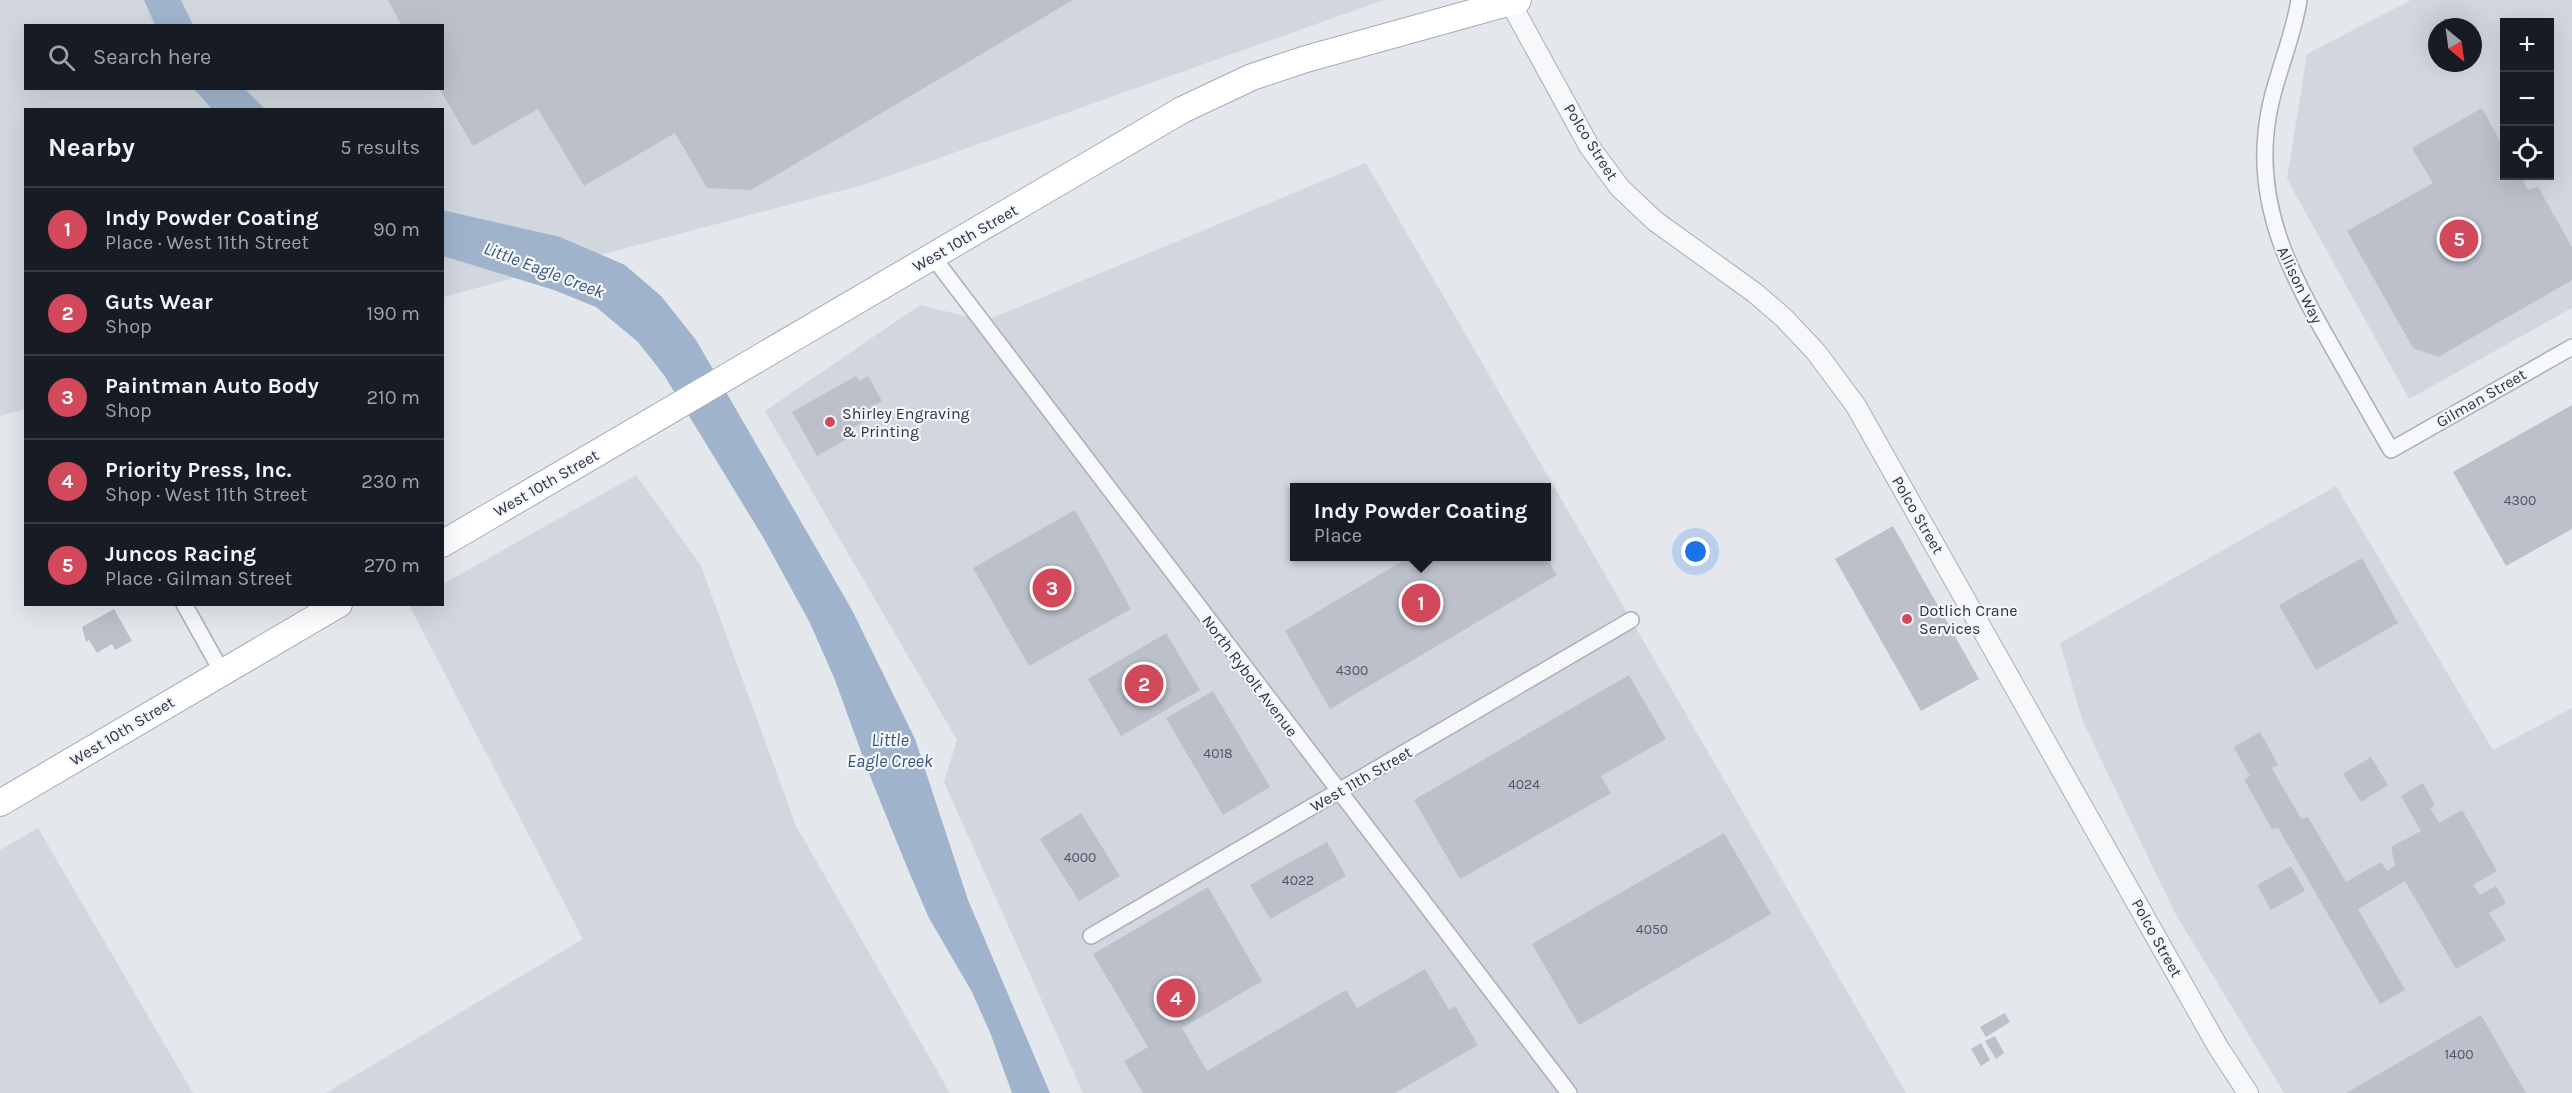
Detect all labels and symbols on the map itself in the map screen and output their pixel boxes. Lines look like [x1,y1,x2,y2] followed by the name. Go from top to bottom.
[2428,18,2482,72] north arrow
[1560,100,1622,184] street label: Polco Street
[909,200,1021,276] street label: West 10th Street
[2440,216,2478,262] pin: 5
[481,237,608,303] water label: Little Eagle Creek
[2273,243,2327,327] street label: Allison Way
[2433,365,2529,431] street label: Gilman Street
[842,404,970,441] place label: Shirley Engraving & Printing
[823,415,837,429] marker: Shirley Engraving & Printing
[490,445,602,521] street label: West 10th Street
[1888,473,1948,557] street label: Polco Street
[2504,492,2536,509] house number: 4300
[1681,537,1710,566] your location
[1032,566,1072,610] pin: 3
[1402,580,1440,626] pin: 1
[1919,601,2018,638] place label: Dotlich Crane Services
[1198,611,1302,741] street label: North Rybolt Avenue
[1900,612,1914,626] marker: Dotlich Crane Services
[1124,662,1164,706] pin: 2
[1336,662,1368,679] house number: 4300
[66,692,178,770] street label: West 10th Street
[847,729,934,772] water label: Little Eagle Creek
[1307,742,1415,816] street label: West 11th Street
[1203,745,1233,762] house number: 4018
[1508,776,1540,793] house number: 4024
[1064,849,1096,866] house number: 4000
[1282,872,1314,889] house number: 4022
[2128,895,2186,981] street label: Polco Street
[1636,921,1668,938] house number: 4050
[1156,976,1196,1020] pin: 4
[2444,1046,2474,1063] house number: 1400

